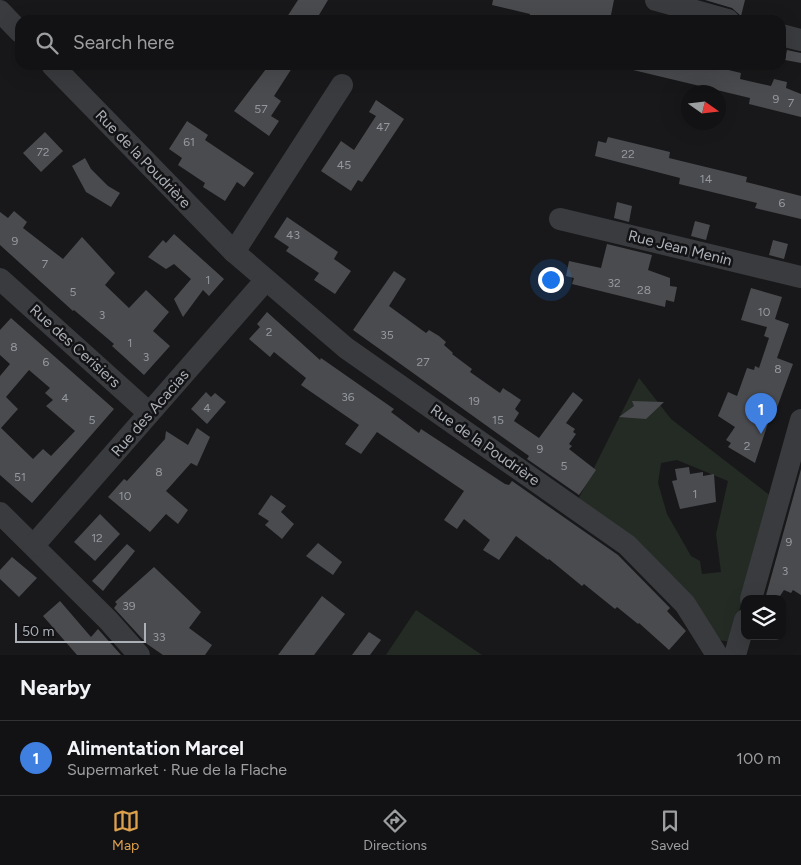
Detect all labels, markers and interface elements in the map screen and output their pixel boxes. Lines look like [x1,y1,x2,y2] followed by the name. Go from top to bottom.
[15,15,786,70] search box
[33,29,61,57] icon: search
[73,31,175,54] text: Search here
[681,85,726,130] north arrow
[773,92,780,106] house number: 9
[788,96,795,110] house number: 7
[254,102,268,116] house number: 57
[92,106,194,212] street label: Rue de la Poudrière
[376,120,390,134] house number: 47
[183,135,195,149] house number: 61
[36,145,50,159] house number: 72
[621,147,635,161] house number: 22
[337,158,351,172] house number: 45
[700,172,713,186] house number: 14
[779,196,786,210] house number: 6
[626,226,734,270] street label: Rue Jean Menin
[286,228,300,242] house number: 43
[12,234,19,248] house number: 9
[42,257,49,271] house number: 7
[538,267,564,293] your location
[206,273,210,287] house number: 1
[607,276,621,290] house number: 32
[637,283,651,297] house number: 28
[70,285,77,299] house number: 5
[26,301,124,391] street label: Rue des Cerisiers
[758,305,771,319] house number: 10
[99,308,105,322] house number: 3
[266,325,272,339] house number: 2
[380,328,394,342] house number: 35
[128,336,132,350] house number: 1
[10,340,18,354] house number: 8
[143,350,149,364] house number: 3
[43,355,50,369] house number: 6
[416,355,430,369] house number: 27
[774,362,782,376] house number: 8
[107,366,193,460] street label: Rue des Acacias
[341,390,355,404] house number: 36
[61,391,69,405] house number: 4
[745,393,777,434] pin: 1
[468,394,480,408] house number: 19
[203,401,211,415] house number: 4
[427,401,543,489] street label: Rue de la Poudrière
[89,413,96,427] house number: 5
[492,413,504,427] house number: 15
[744,439,750,453] house number: 2
[537,442,544,456] house number: 9
[561,459,568,473] house number: 5
[155,465,163,479] house number: 8
[14,470,26,484] house number: 51
[693,487,697,501] house number: 1
[119,489,132,503] house number: 10
[91,531,103,545] house number: 12
[786,535,793,549] house number: 9
[782,564,788,578] house number: 3
[741,595,786,640] map controls
[741,595,786,640] button: layers
[122,599,136,613] house number: 39
[15,620,146,643] scale bar
[22,623,54,640] text: 50 m
[152,630,166,644] house number: 33
[20,675,91,700] text: Nearby
[67,737,244,760] text: Alimentation Marcel
[33,749,39,768] text: 1
[736,749,781,768] text: 100 m
[67,760,287,779] text: Supermarket · Rue de la Flache
[112,807,140,854] tab: Map
[363,807,427,854] tab: Directions
[651,807,689,854] tab: Saved

